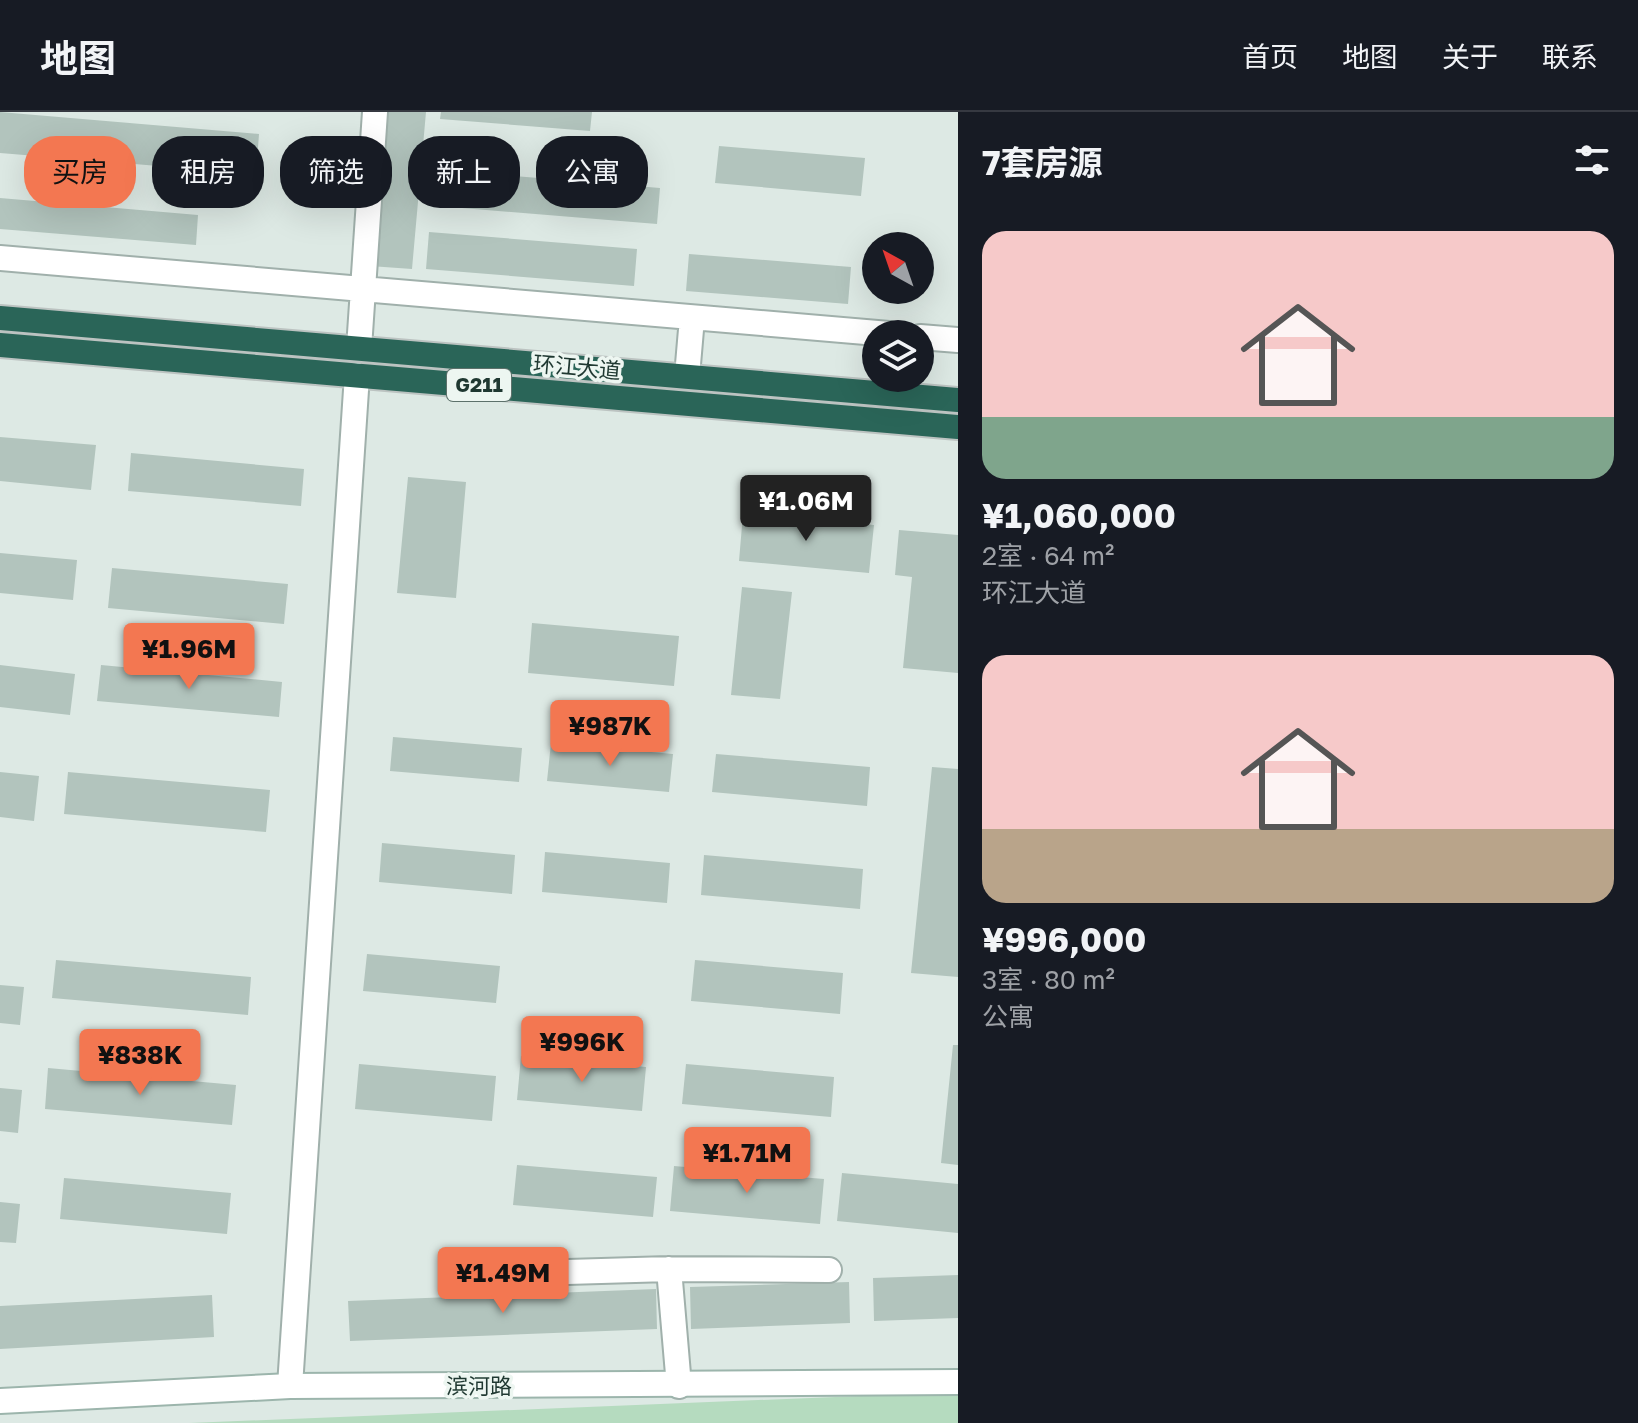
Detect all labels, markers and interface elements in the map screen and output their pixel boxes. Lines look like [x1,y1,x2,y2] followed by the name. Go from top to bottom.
[40,35,116,80] text: 地图
[1242,40,1298,73] text: 首页
[1342,40,1398,73] text: 地图
[1442,40,1498,73] text: 关于
[1542,40,1598,73] text: 联系
[24,136,136,208] chip: 买房
[152,136,264,208] chip: 租房
[280,136,392,208] chip: 筛选
[408,136,520,208] chip: 新上
[536,136,648,208] chip: 公寓
[1570,138,1614,182] icon: filters
[982,142,1103,182] text: 7套房源
[862,232,934,304] north arrow
[862,232,934,392] map controls
[1226,283,1370,427] icon: home
[862,320,934,392] button: layers
[532,349,622,384] street label: 环江大道
[447,369,511,401] road number: G211
[741,475,871,543] pin: ¥1.06M
[758,485,854,516] text: ¥1.06M
[982,495,1176,535] text: ¥1,060,000
[982,540,1114,571] text: 2室 · 64 m²
[982,577,1086,608] text: 环江大道
[124,623,254,691] pin: ¥1.96M
[141,633,237,664] text: ¥1.96M
[554,700,666,768] pin: ¥987K
[1226,707,1370,851] icon: home
[568,710,652,741] text: ¥987K
[982,919,1146,959] text: ¥996,000
[982,964,1115,995] text: 3室 · 80 m²
[982,1001,1034,1032] text: 公寓
[526,1016,638,1084] pin: ¥996K
[539,1026,625,1057] text: ¥996K
[84,1029,196,1097] pin: ¥838K
[97,1039,183,1070] text: ¥838K
[682,1127,812,1195] pin: ¥1.71M
[702,1137,792,1168] text: ¥1.71M
[438,1247,568,1315] pin: ¥1.49M
[456,1257,550,1288] text: ¥1.49M
[446,1372,512,1399] street label: 滨河路

